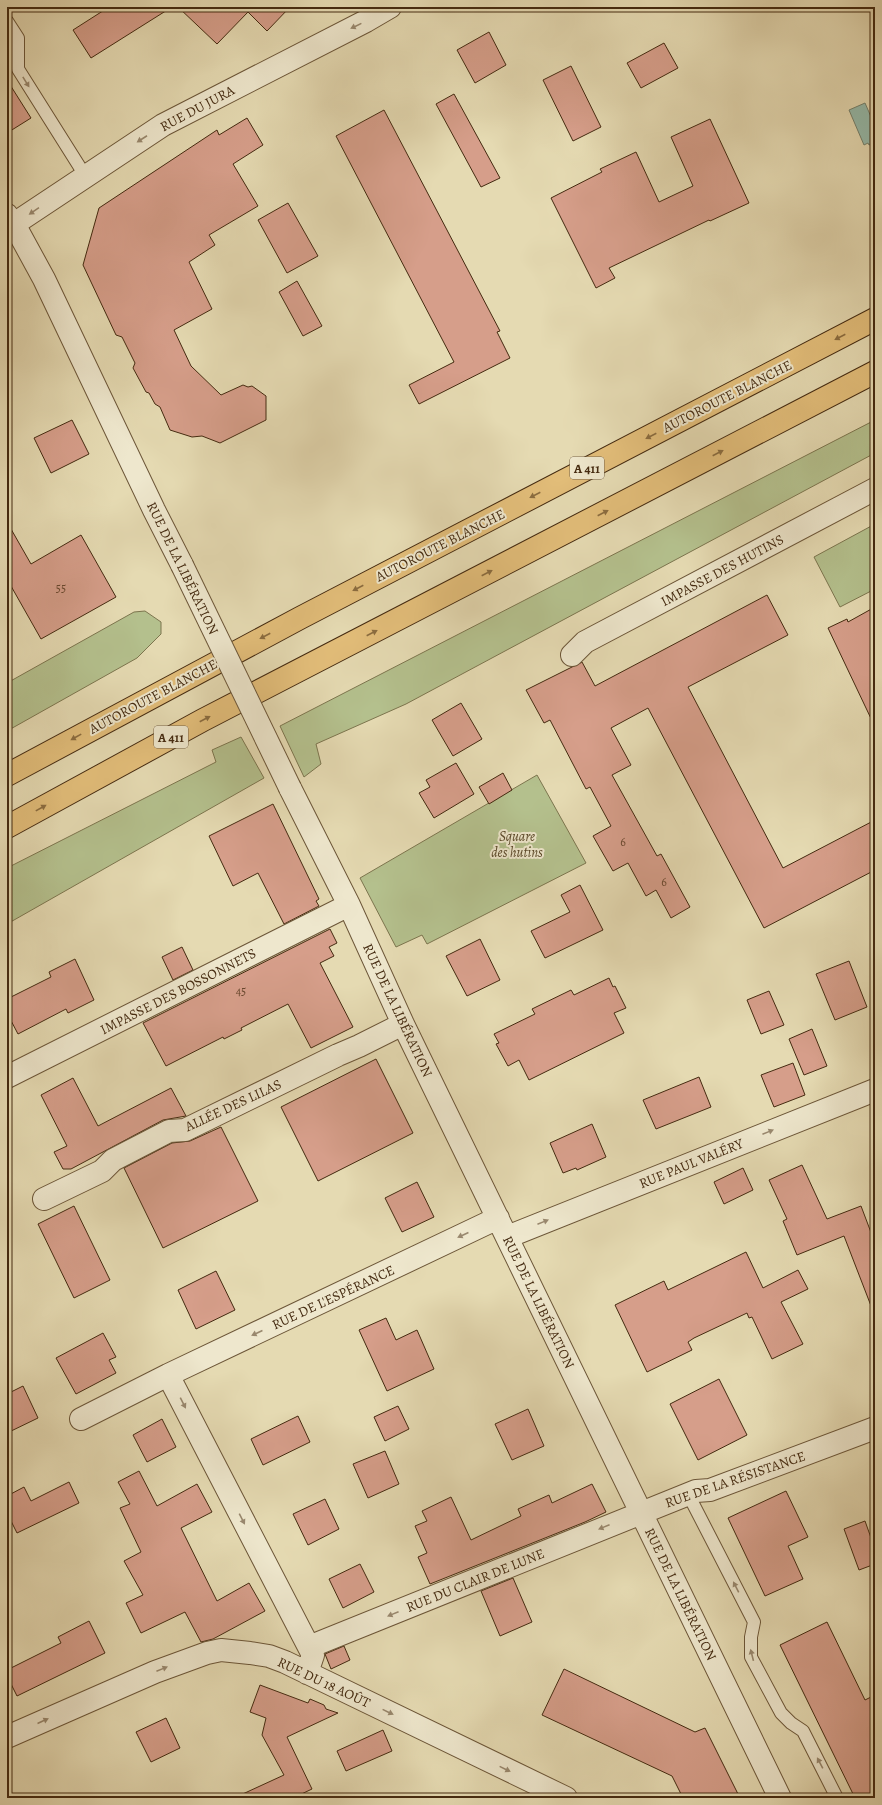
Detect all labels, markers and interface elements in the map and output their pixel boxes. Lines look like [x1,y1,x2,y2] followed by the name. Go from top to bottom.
[350,23,362,29] one-way arrow
[22,77,30,88] one-way arrow
[157,80,239,136] street label: RUE DU JURA
[137,135,147,143] one-way arrow
[29,207,39,215] one-way arrow
[835,334,846,340] one-way arrow
[658,356,795,438] street label: AUTOROUTE BLANCHE
[645,432,656,439] one-way arrow
[712,450,724,457] one-way arrow
[570,457,604,479] road number: A 411
[529,492,541,499] one-way arrow
[142,499,223,638] street label: RUE DE LA LIBÉRATION
[371,505,508,587] street label: AUTOROUTE BLANCHE
[597,510,609,517] one-way arrow
[657,530,787,611] street label: IMPASSE DES HUTINS
[482,570,493,576] one-way arrow
[56,580,66,596] house number: 55
[352,584,363,591] one-way arrow
[366,630,378,636] one-way arrow
[259,633,271,639] one-way arrow
[85,655,221,739] street label: AUTOROUTE BLANCHE
[199,716,211,723] one-way arrow
[154,726,188,748] road number: A 411
[71,734,82,740] one-way arrow
[35,804,47,811] one-way arrow
[491,827,543,862] park label: Square des hutins
[620,834,626,850] house number: 6
[661,874,667,890] house number: 6
[358,940,437,1080] street label: RUE DE LA LIBÉRATION
[97,944,259,1039] street label: IMPASSE DES BOSSONNETS
[236,983,246,999] house number: 45
[181,1075,285,1137] street label: ALLÉE DES LILAS
[763,1129,775,1135] one-way arrow
[636,1134,747,1193] street label: RUE PAUL VALÉRY
[538,1219,549,1225] one-way arrow
[457,1232,468,1238] one-way arrow
[498,1233,579,1372] street label: RUE DE LA LIBÉRATION
[269,1261,398,1334] street label: RUE DE L'ESPÉRANCE
[251,1330,262,1336] one-way arrow
[179,1397,186,1409] one-way arrow
[662,1446,808,1512] street label: RUE DE LA RÉSISTANCE
[239,1513,245,1524] one-way arrow
[598,1525,610,1531] one-way arrow
[640,1525,721,1664] street label: RUE DE LA LIBÉRATION
[403,1544,547,1617] street label: RUE DU CLAIR DE LUNE
[733,1581,740,1593] one-way arrow
[387,1611,399,1617] one-way arrow
[749,1648,755,1660] one-way arrow
[274,1653,374,1712] street label: RUE DU 18 AOÛT
[156,1666,167,1672] one-way arrow
[382,1709,394,1715] one-way arrow
[37,1718,48,1724] one-way arrow
[816,1757,823,1769] one-way arrow
[499,1766,511,1772] one-way arrow

